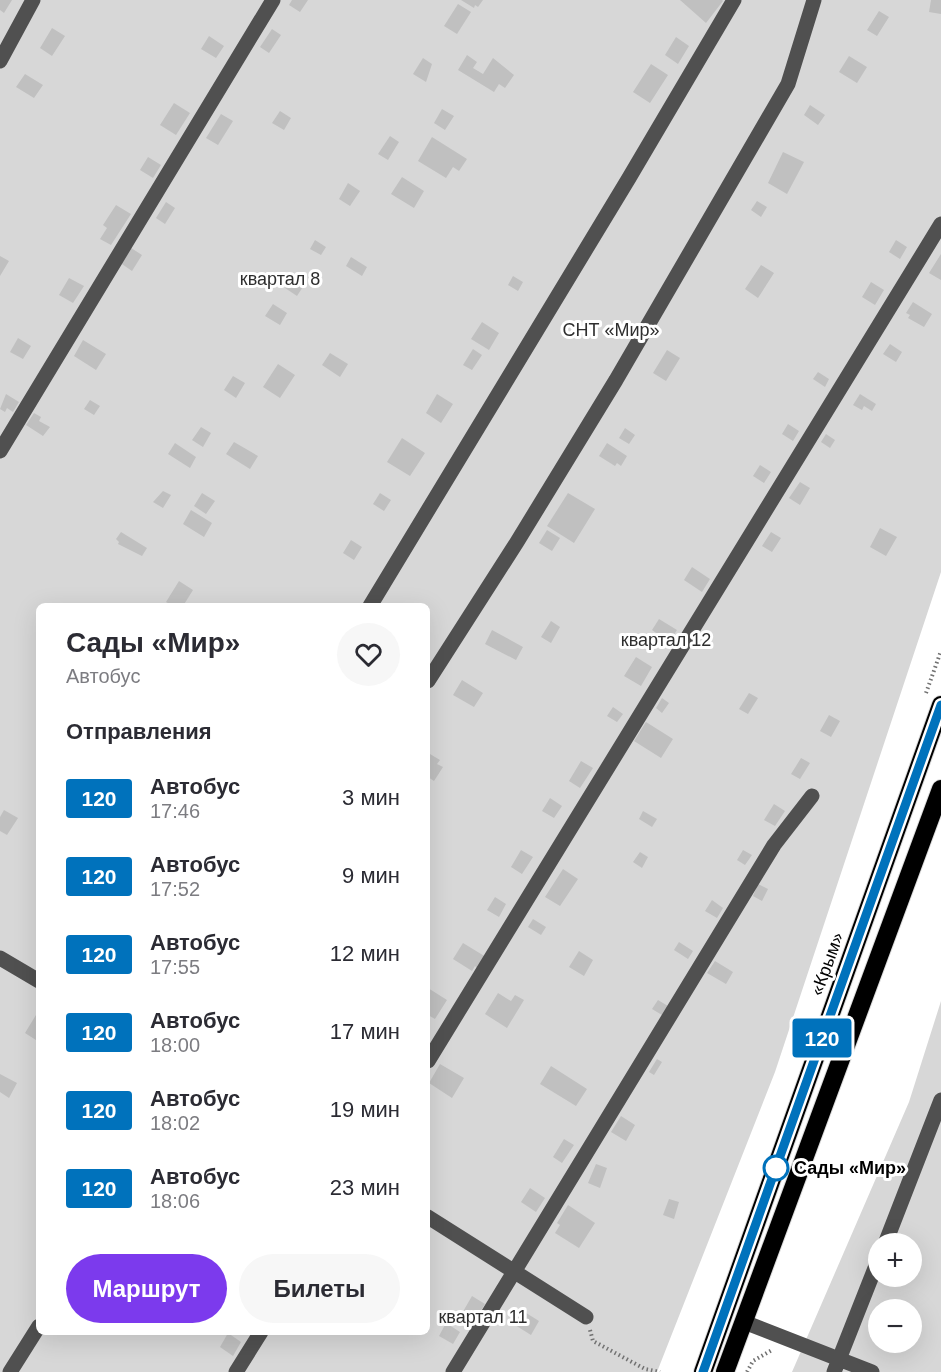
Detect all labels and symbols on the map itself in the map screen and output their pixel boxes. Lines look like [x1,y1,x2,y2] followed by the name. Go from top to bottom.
[240,269,320,289] park label: квартал 8
[562,320,660,340] park label: СНТ «Мир»
[621,630,711,650] park label: квартал 12
[806,930,848,998] street label: «Крым»
[788,1018,856,1058] line badge: 120
[763,1155,789,1181] marker: Сады «Мир»
[794,1158,906,1178] place label: Сады «Мир»
[438,1307,528,1327] park label: квартал 11

